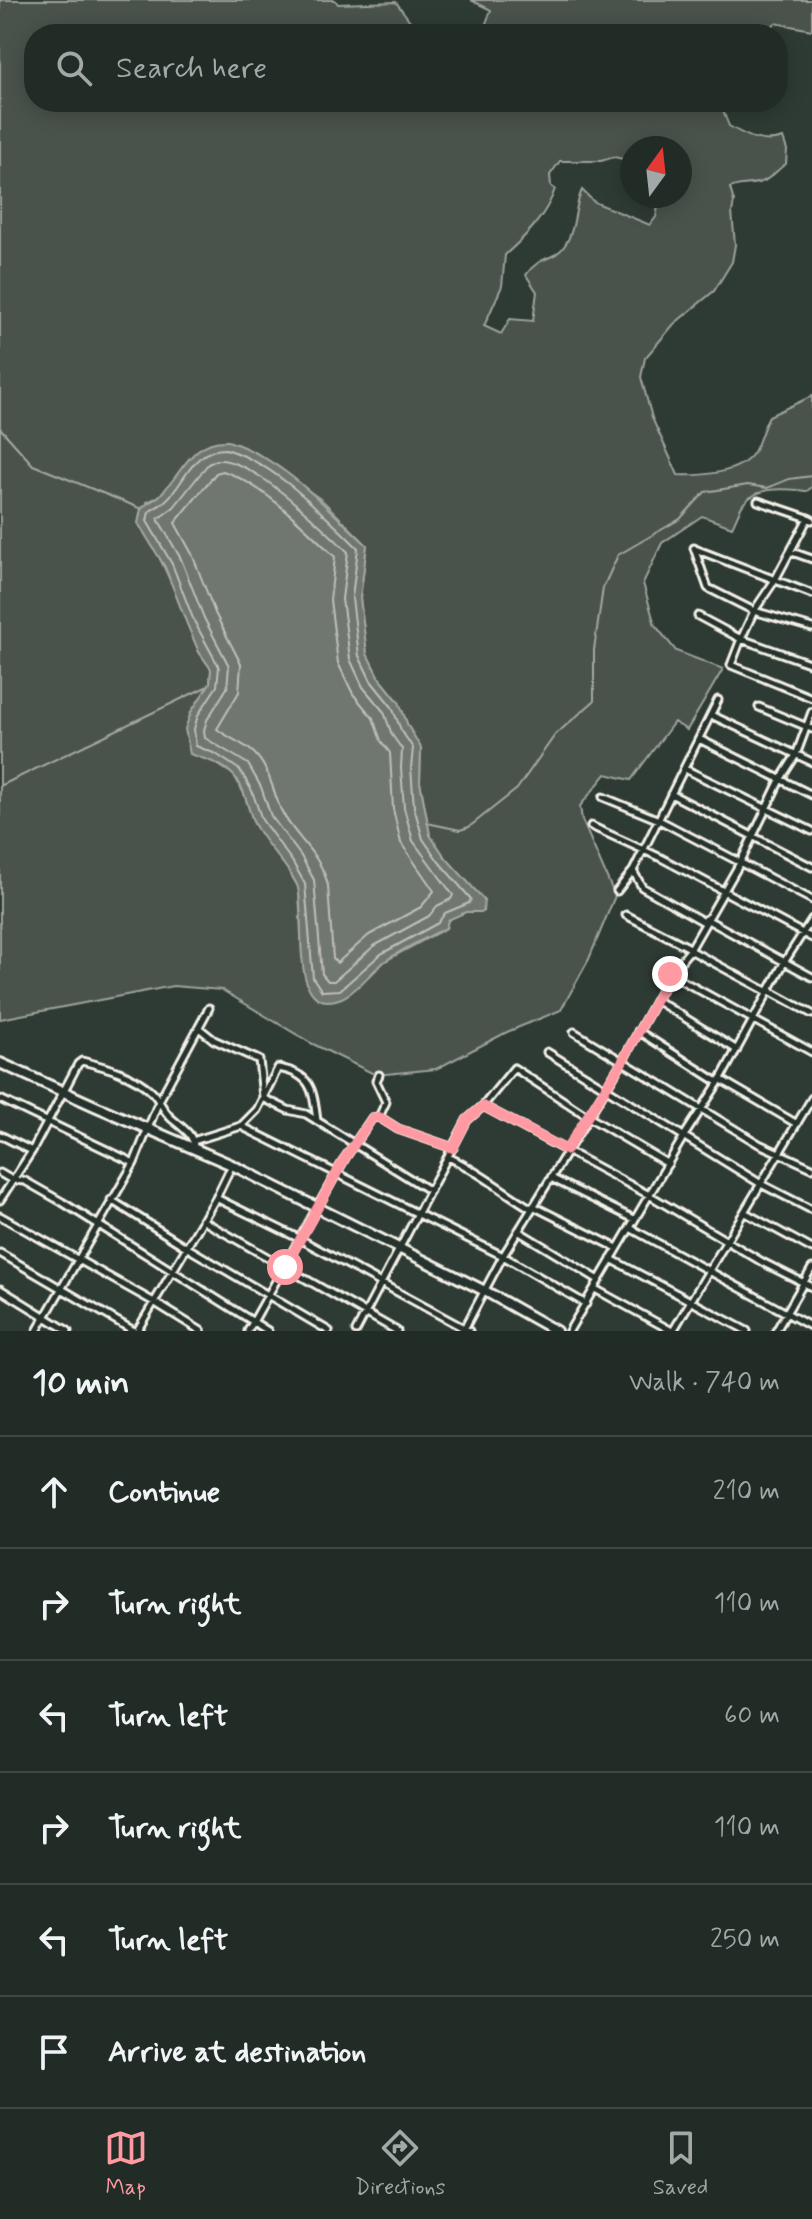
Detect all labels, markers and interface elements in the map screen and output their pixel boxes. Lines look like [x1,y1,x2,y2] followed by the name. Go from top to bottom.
[24,24,788,112] search box
[52,46,96,90] icon: search
[116,49,267,88] text: Search here
[620,136,692,208] north arrow
[652,956,688,992] route end
[267,1249,303,1285] route start
[32,1361,130,1406] text: 10 min
[629,1366,780,1400] text: Walk · 740 m
[32,1470,76,1514] icon: ahead
[108,1473,220,1512] text: Continue
[713,1475,780,1509] text: 210 m
[32,1582,76,1626] icon: right
[108,1585,241,1624] text: Turn right
[714,1587,780,1621] text: 110 m
[32,1694,76,1738] icon: left
[108,1697,228,1736] text: Turn left
[724,1699,780,1733] text: 60 m
[32,1806,76,1850] icon: right
[108,1809,241,1848] text: Turn right
[714,1811,780,1845] text: 110 m
[32,1918,76,1962] icon: left
[108,1921,228,1960] text: Turn left
[710,1923,780,1957] text: 250 m
[32,2030,76,2074] icon: arrive
[108,2033,366,2072] text: Arrive at destination
[104,2126,148,2202] tab: Map
[355,2126,445,2202] tab: Directions
[653,2126,708,2202] tab: Saved

